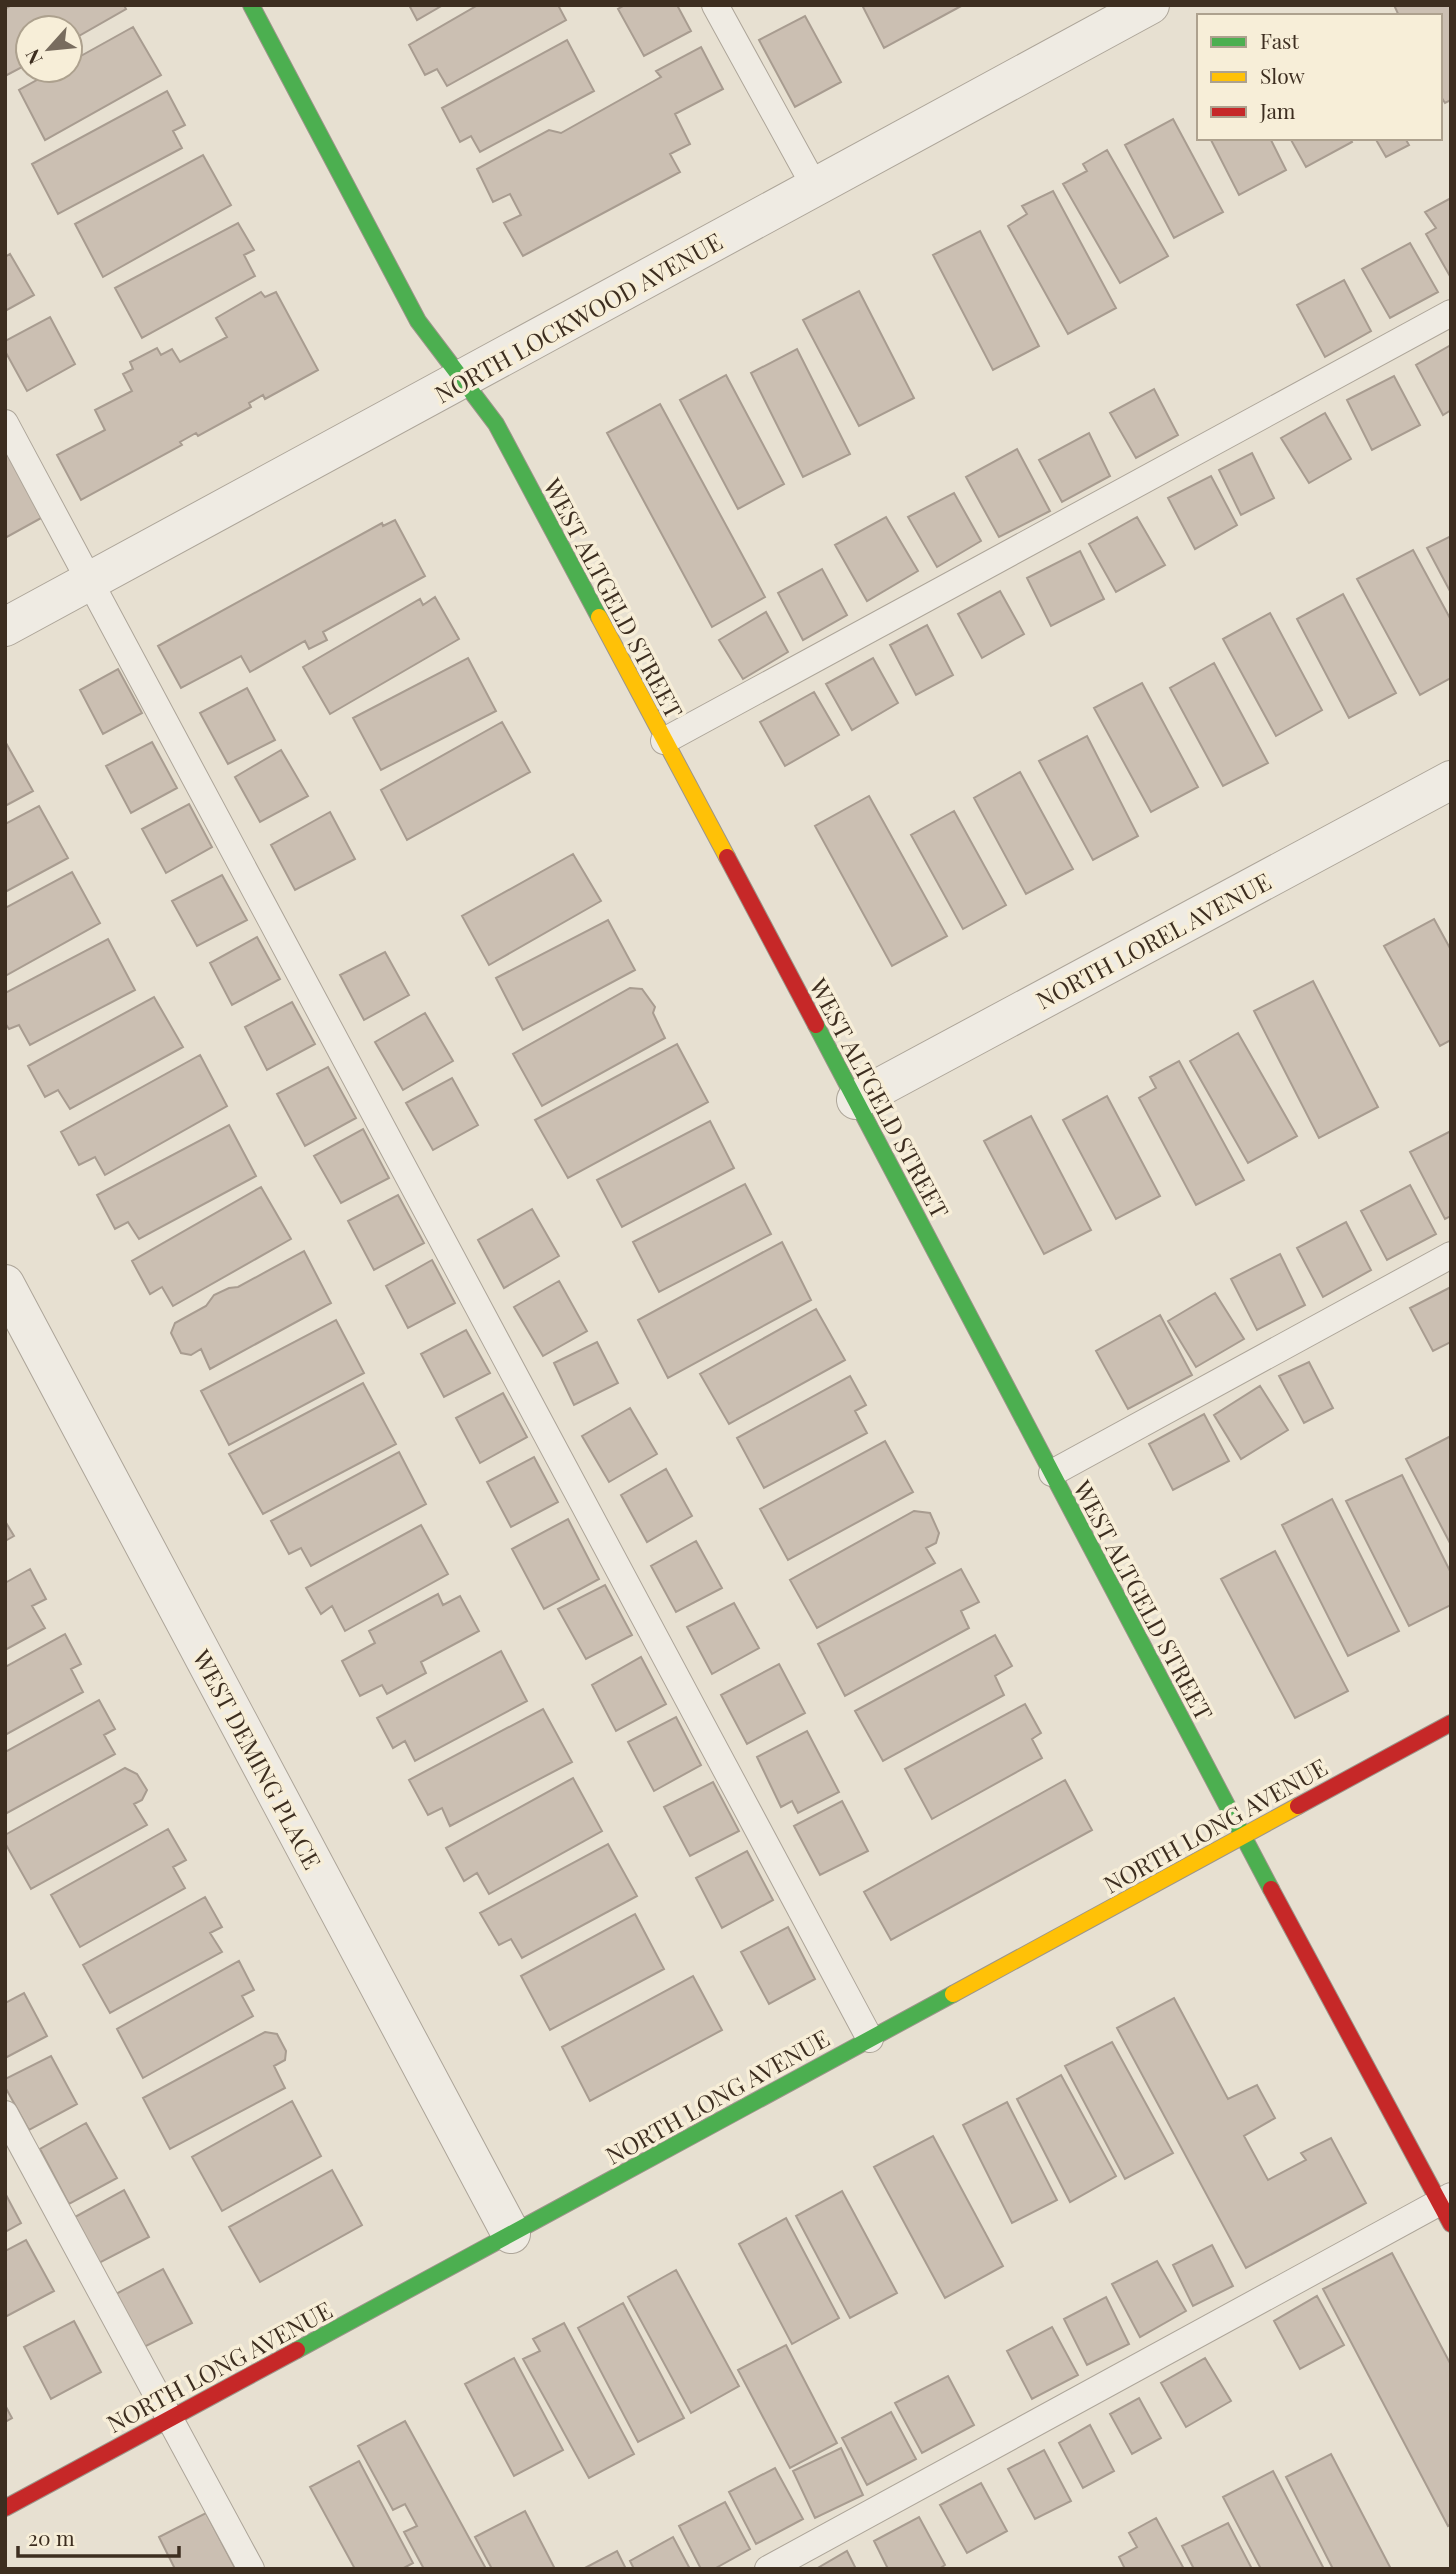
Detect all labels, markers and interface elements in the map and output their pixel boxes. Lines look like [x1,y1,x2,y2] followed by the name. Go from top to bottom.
[14,14,84,84] north arrow
[1197,14,1442,140] legend
[1260,26,1299,54] text: Fast
[18,45,48,69] text: N
[1260,61,1305,89] text: Slow
[1259,96,1296,124] text: Jam
[429,225,727,409] street label: NORTH LOCKWOOD AVENUE
[537,472,691,724] street label: WEST ALTGELD STREET
[1030,864,1276,1016] street label: NORTH LOREL AVENUE
[803,972,957,1224] street label: WEST ALTGELD STREET
[1067,1474,1221,1726] street label: WEST ALTGELD STREET
[186,1643,329,1874] street label: WEST DEMING PLACE
[1098,1750,1332,1900] street label: NORTH LONG AVENUE
[600,2021,834,2171] street label: NORTH LONG AVENUE
[101,2293,337,2439] street label: NORTH LONG AVENUE
[18,2514,178,2558] scale bar
[28,2523,75,2551] text: 20 m

